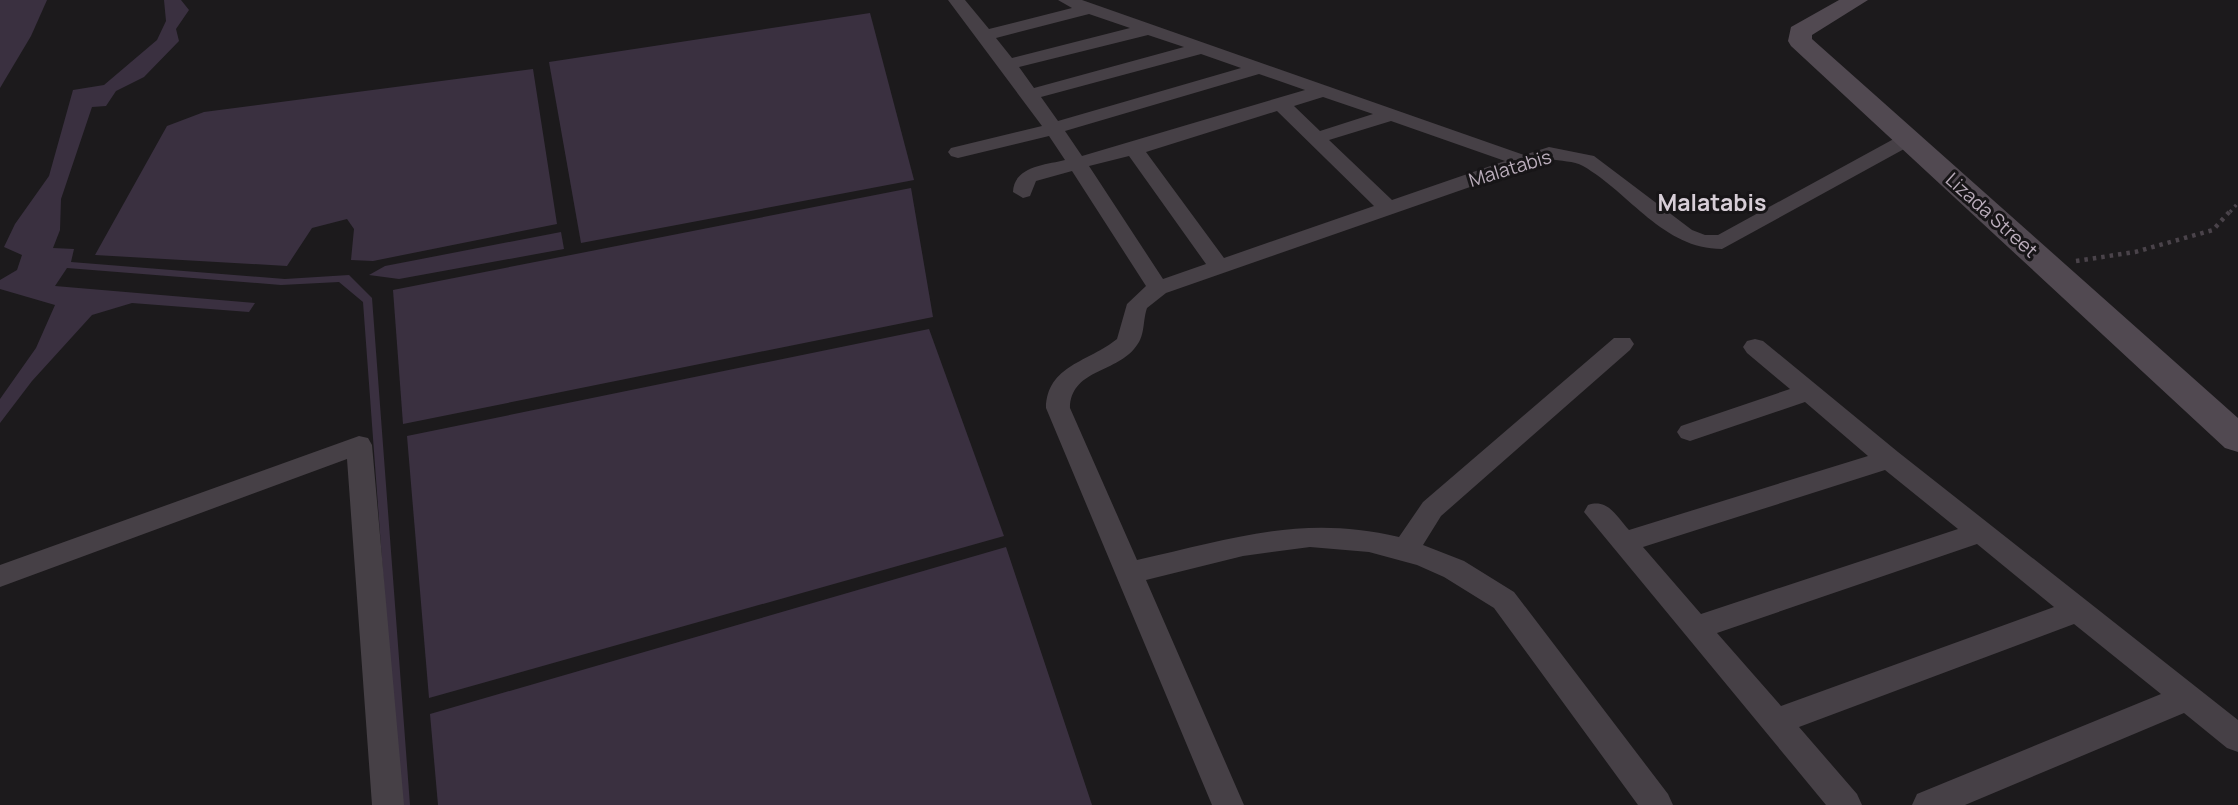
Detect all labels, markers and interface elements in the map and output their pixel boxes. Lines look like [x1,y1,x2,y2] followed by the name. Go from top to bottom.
[1465,143,1555,193] street label: Malatabis
[1940,167,2044,263] street label: Lizada Street
[1658,186,1766,218] district label: Malatabis

